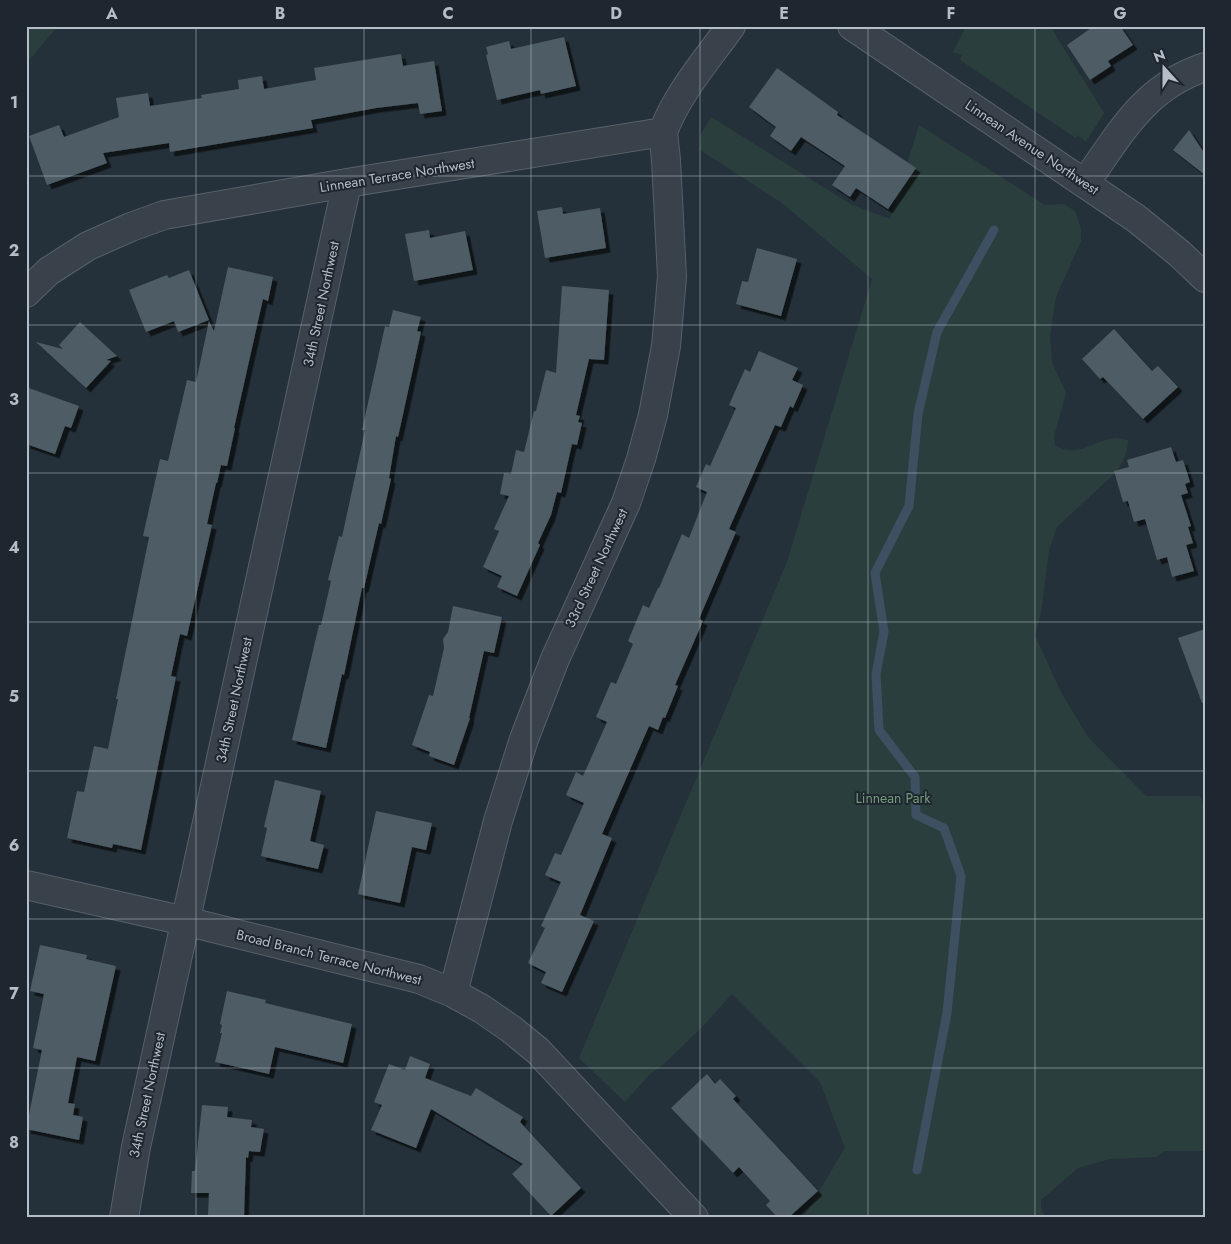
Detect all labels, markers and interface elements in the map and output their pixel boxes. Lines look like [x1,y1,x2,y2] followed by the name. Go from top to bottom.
[105,2,118,25] text: A
[275,2,285,25] text: B
[442,2,454,25] text: C
[610,2,622,25] text: D
[779,2,789,25] text: E
[947,2,955,25] text: F
[1113,2,1127,25] text: G
[1138,42,1188,92] north arrow
[1151,45,1168,67] text: N
[10,91,18,114] text: 1
[961,95,1103,200] street label: Linnean Avenue Northwest
[318,153,476,197] street label: Linnean Terrace Northwest
[9,239,19,262] text: 2
[298,239,344,369] street label: 34th Street Northwest
[9,388,19,411] text: 3
[560,505,633,631] street label: 33rd Street Northwest
[8,536,20,559] text: 4
[211,635,257,765] street label: 34th Street Northwest
[9,685,19,708] text: 5
[855,788,931,808] park label: Linnean Park
[9,834,19,857] text: 6
[234,924,424,990] street label: Broad Branch Terrace Northwest
[9,982,19,1005] text: 7
[124,1030,170,1160] street label: 34th Street Northwest
[9,1131,19,1154] text: 8

